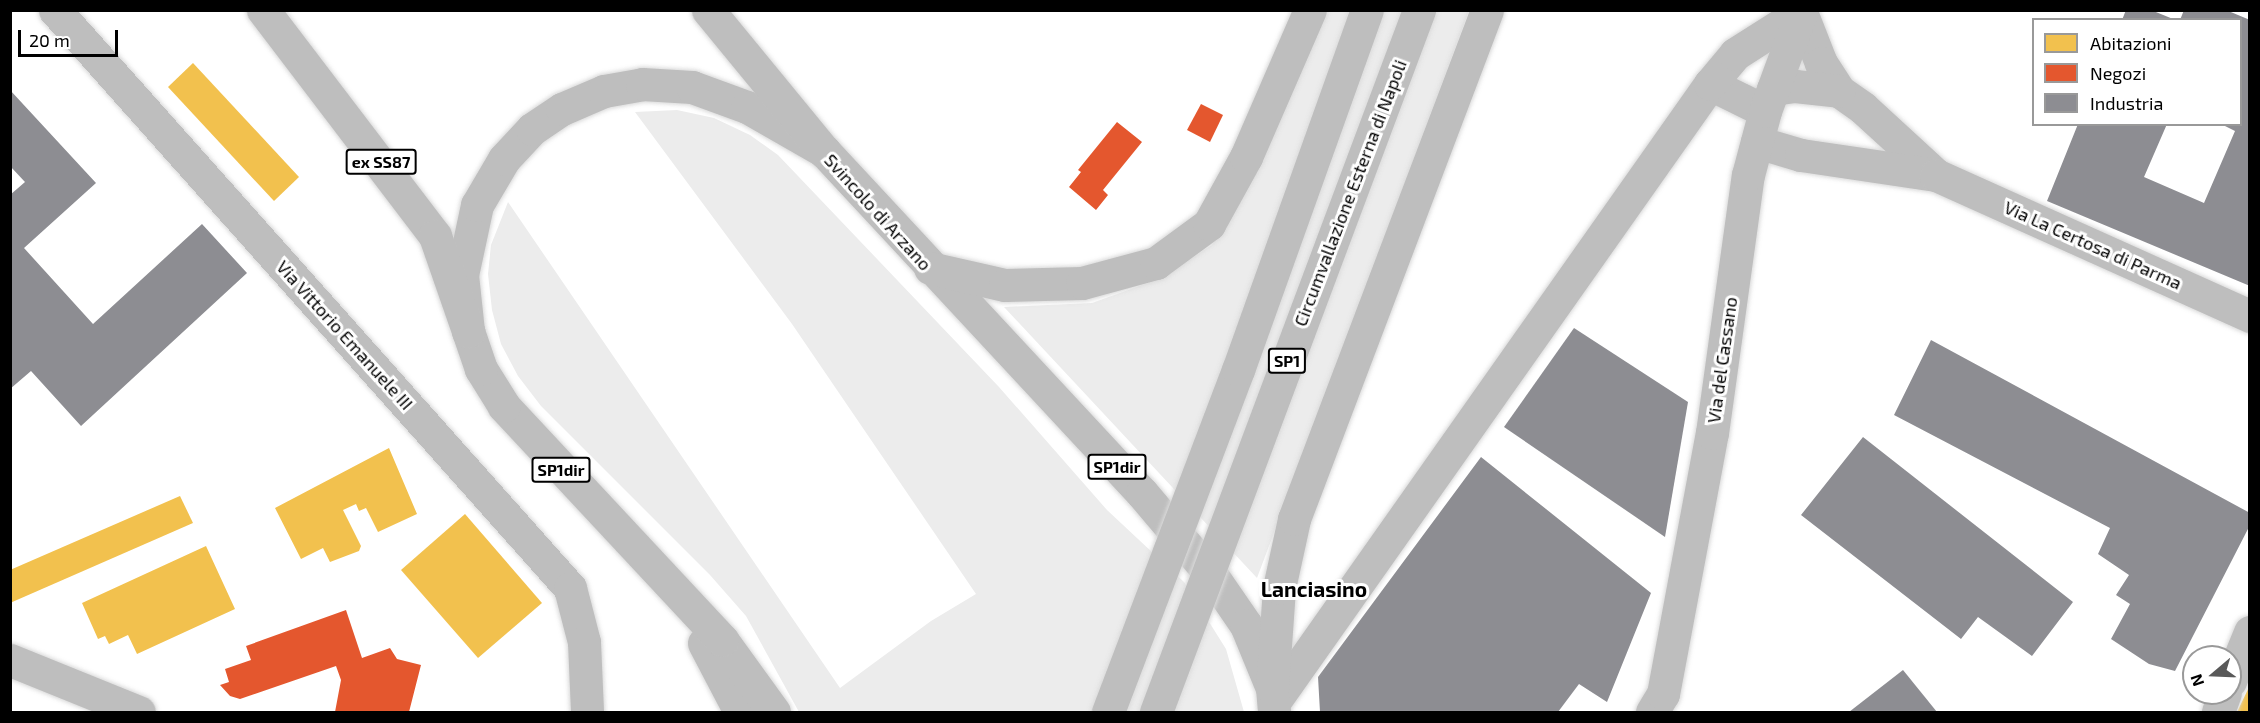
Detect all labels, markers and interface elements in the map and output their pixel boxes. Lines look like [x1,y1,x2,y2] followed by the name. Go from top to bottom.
[21,18,122,56] scale bar
[2032,18,2242,126] legend
[29,29,70,51] text: 20 m
[2090,32,2171,54] text: Abitazioni
[1289,57,1411,329] street label: Circumvallazione Esterna di Napoli
[2090,62,2146,84] text: Negozi
[2090,92,2163,114] text: Industria
[345,149,417,175] road number: ex SS87
[820,149,936,275] street label: Svincolo di Arzano
[2001,196,2185,294] street label: Via La Certosa di Parma
[272,256,418,414] street label: Via Vittorio Emanuele III
[1702,295,1742,425] street label: Via del Cassano
[1268,348,1306,374] road number: SP1
[1087,454,1147,480] road number: SP1dir
[531,457,591,483] road number: SP1dir
[1261,576,1367,602] district label: Lanciasino
[2182,645,2242,705] north arrow
[2186,672,2207,689] text: N

